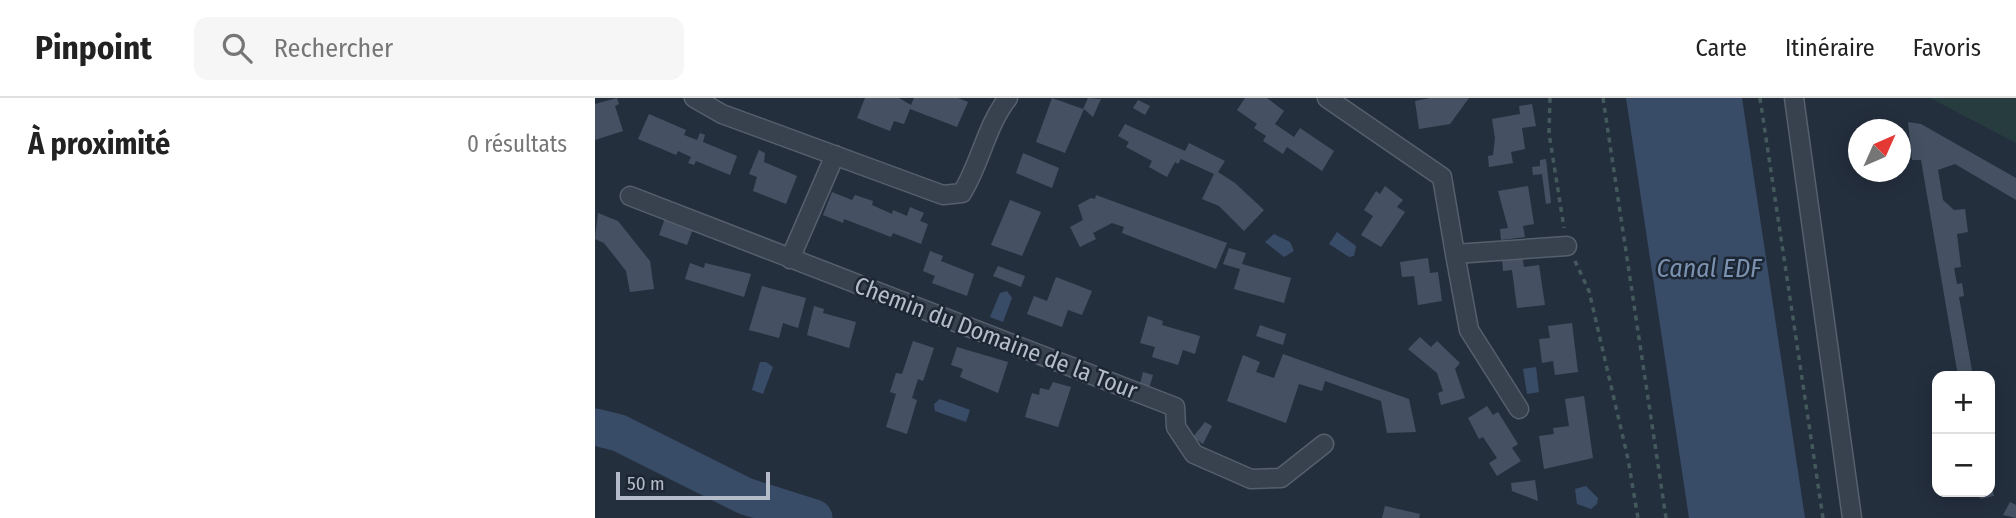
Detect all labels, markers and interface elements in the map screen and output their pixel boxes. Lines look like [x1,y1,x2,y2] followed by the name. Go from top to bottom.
[194,17,684,80] search box
[35,28,152,68] text: Pinpoint
[218,29,256,67] icon: search
[274,33,393,64] text: Rechercher
[1696,34,1747,62] text: Carte
[1785,34,1875,62] text: Itinéraire
[1913,34,1981,62] text: Favoris
[1848,119,1911,182] north arrow
[28,126,170,162] text: À proximité
[467,130,567,158] text: 0 résultats
[1657,253,1763,284] water label: Canal EDF
[851,271,1142,405] street label: Chemin du Domaine de la Tour
[1932,371,1995,497] map controls
[1932,371,1995,434] button: +
[1932,434,1995,497] button: −
[616,469,770,501] scale bar
[627,472,665,495] text: 50 m

